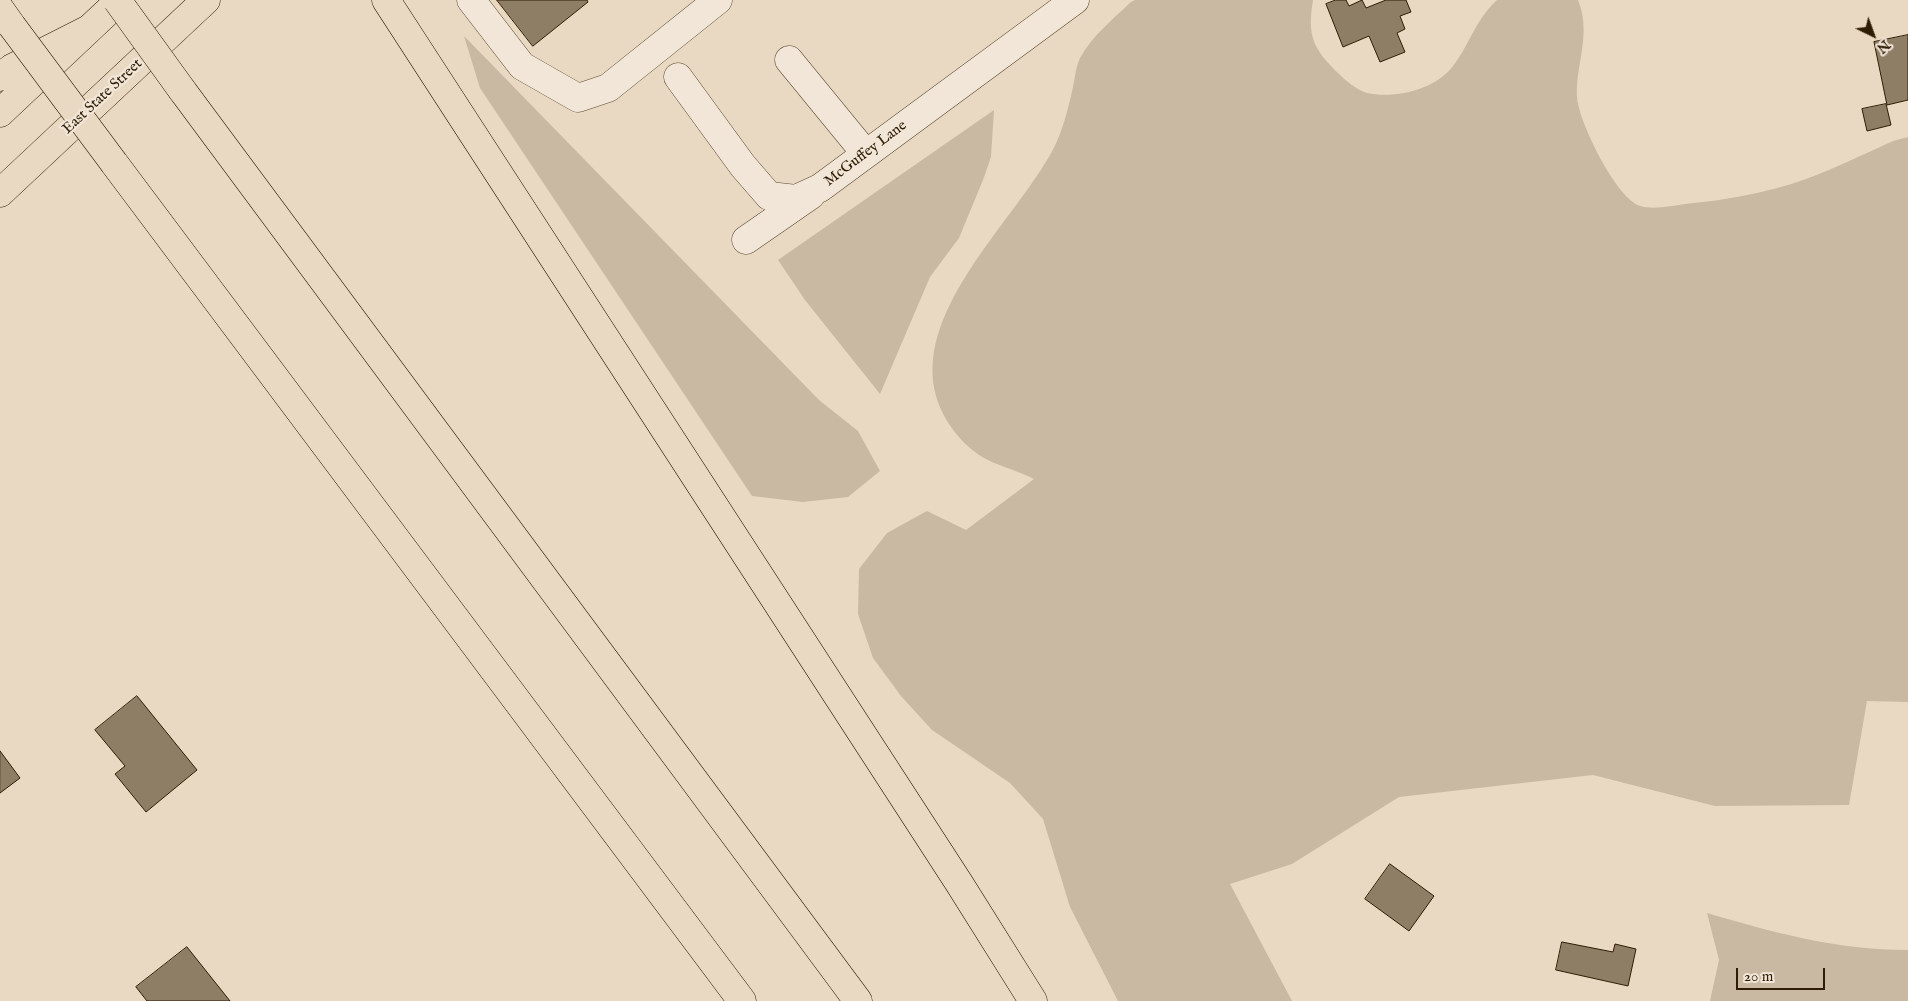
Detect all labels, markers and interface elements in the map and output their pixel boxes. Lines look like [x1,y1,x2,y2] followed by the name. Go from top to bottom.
[1848,10,1898,60] north arrow
[1873,35,1894,57] text: N
[59,55,147,139] street label: East State Street
[821,117,911,191] street label: McGuffey Lane
[1738,958,1827,990] scale bar
[1744,967,1773,986] text: 20 m

